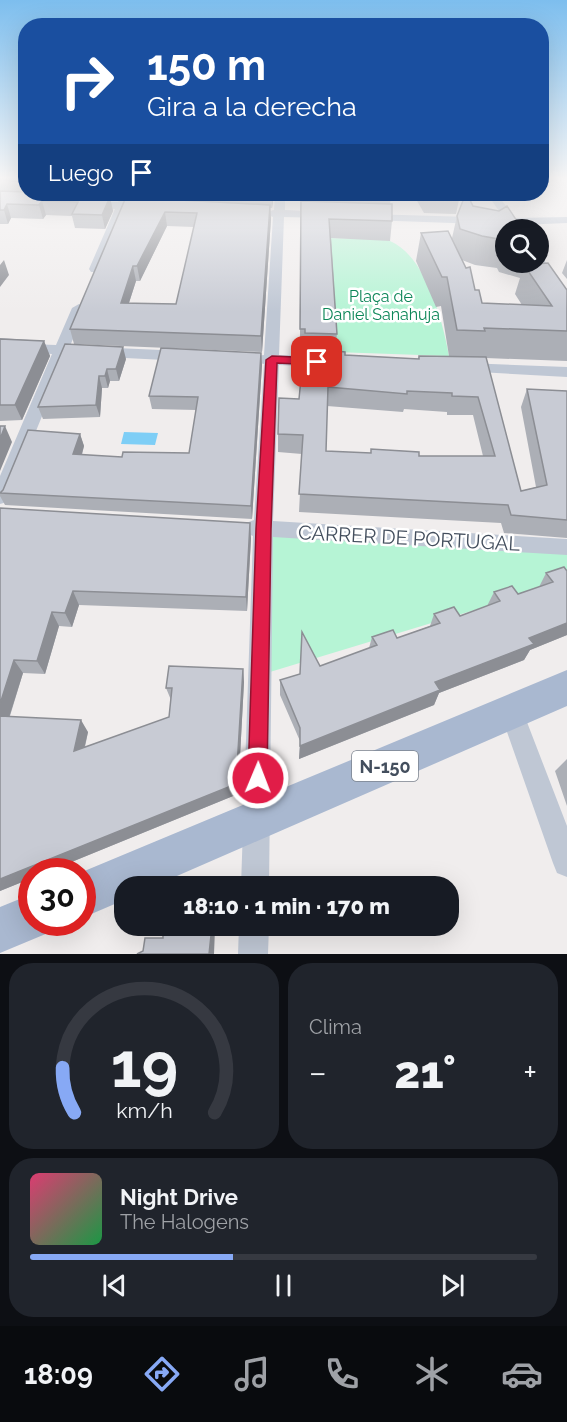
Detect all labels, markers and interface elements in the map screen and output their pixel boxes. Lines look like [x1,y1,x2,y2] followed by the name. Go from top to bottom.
[147,41,266,90] text: 150 m
[48,42,126,120] icon: right
[147,91,357,122] text: Gira a la derecha
[125,156,158,189] icon: arrive
[48,160,113,186] text: Luego
[495,219,549,273] map controls
[495,219,549,273] button: search
[322,287,440,324] park label: Plaça de Daniel Sanahuja
[291,336,342,387] pin
[300,345,333,378] icon: arrive
[297,520,521,556] street label: CARRER DE PORTUGAL
[226,746,290,810] position arrow
[352,751,418,781] road number: N-150
[18,858,96,936] speed limit sign: 30
[183,893,390,919] text: 18:10 · 1 min · 170 m
[309,1015,362,1039] text: Clima
[110,1028,178,1102] text: 19
[394,1046,456,1099] text: 21°
[309,1053,327,1092] text: −
[523,1053,537,1092] text: +
[116,1098,172,1123] text: km/h
[120,1184,238,1210] text: Night Drive
[120,1210,249,1234] text: The Halogens
[98,1269,131,1302] icon: previous
[267,1269,300,1302] icon: pause
[436,1269,469,1302] icon: next
[141,1353,183,1395] icon: directions
[231,1353,273,1395] icon: music
[321,1353,363,1395] icon: phone
[411,1353,453,1395] icon: climate
[501,1353,543,1395] icon: car
[24,1359,93,1390] text: 18:09

